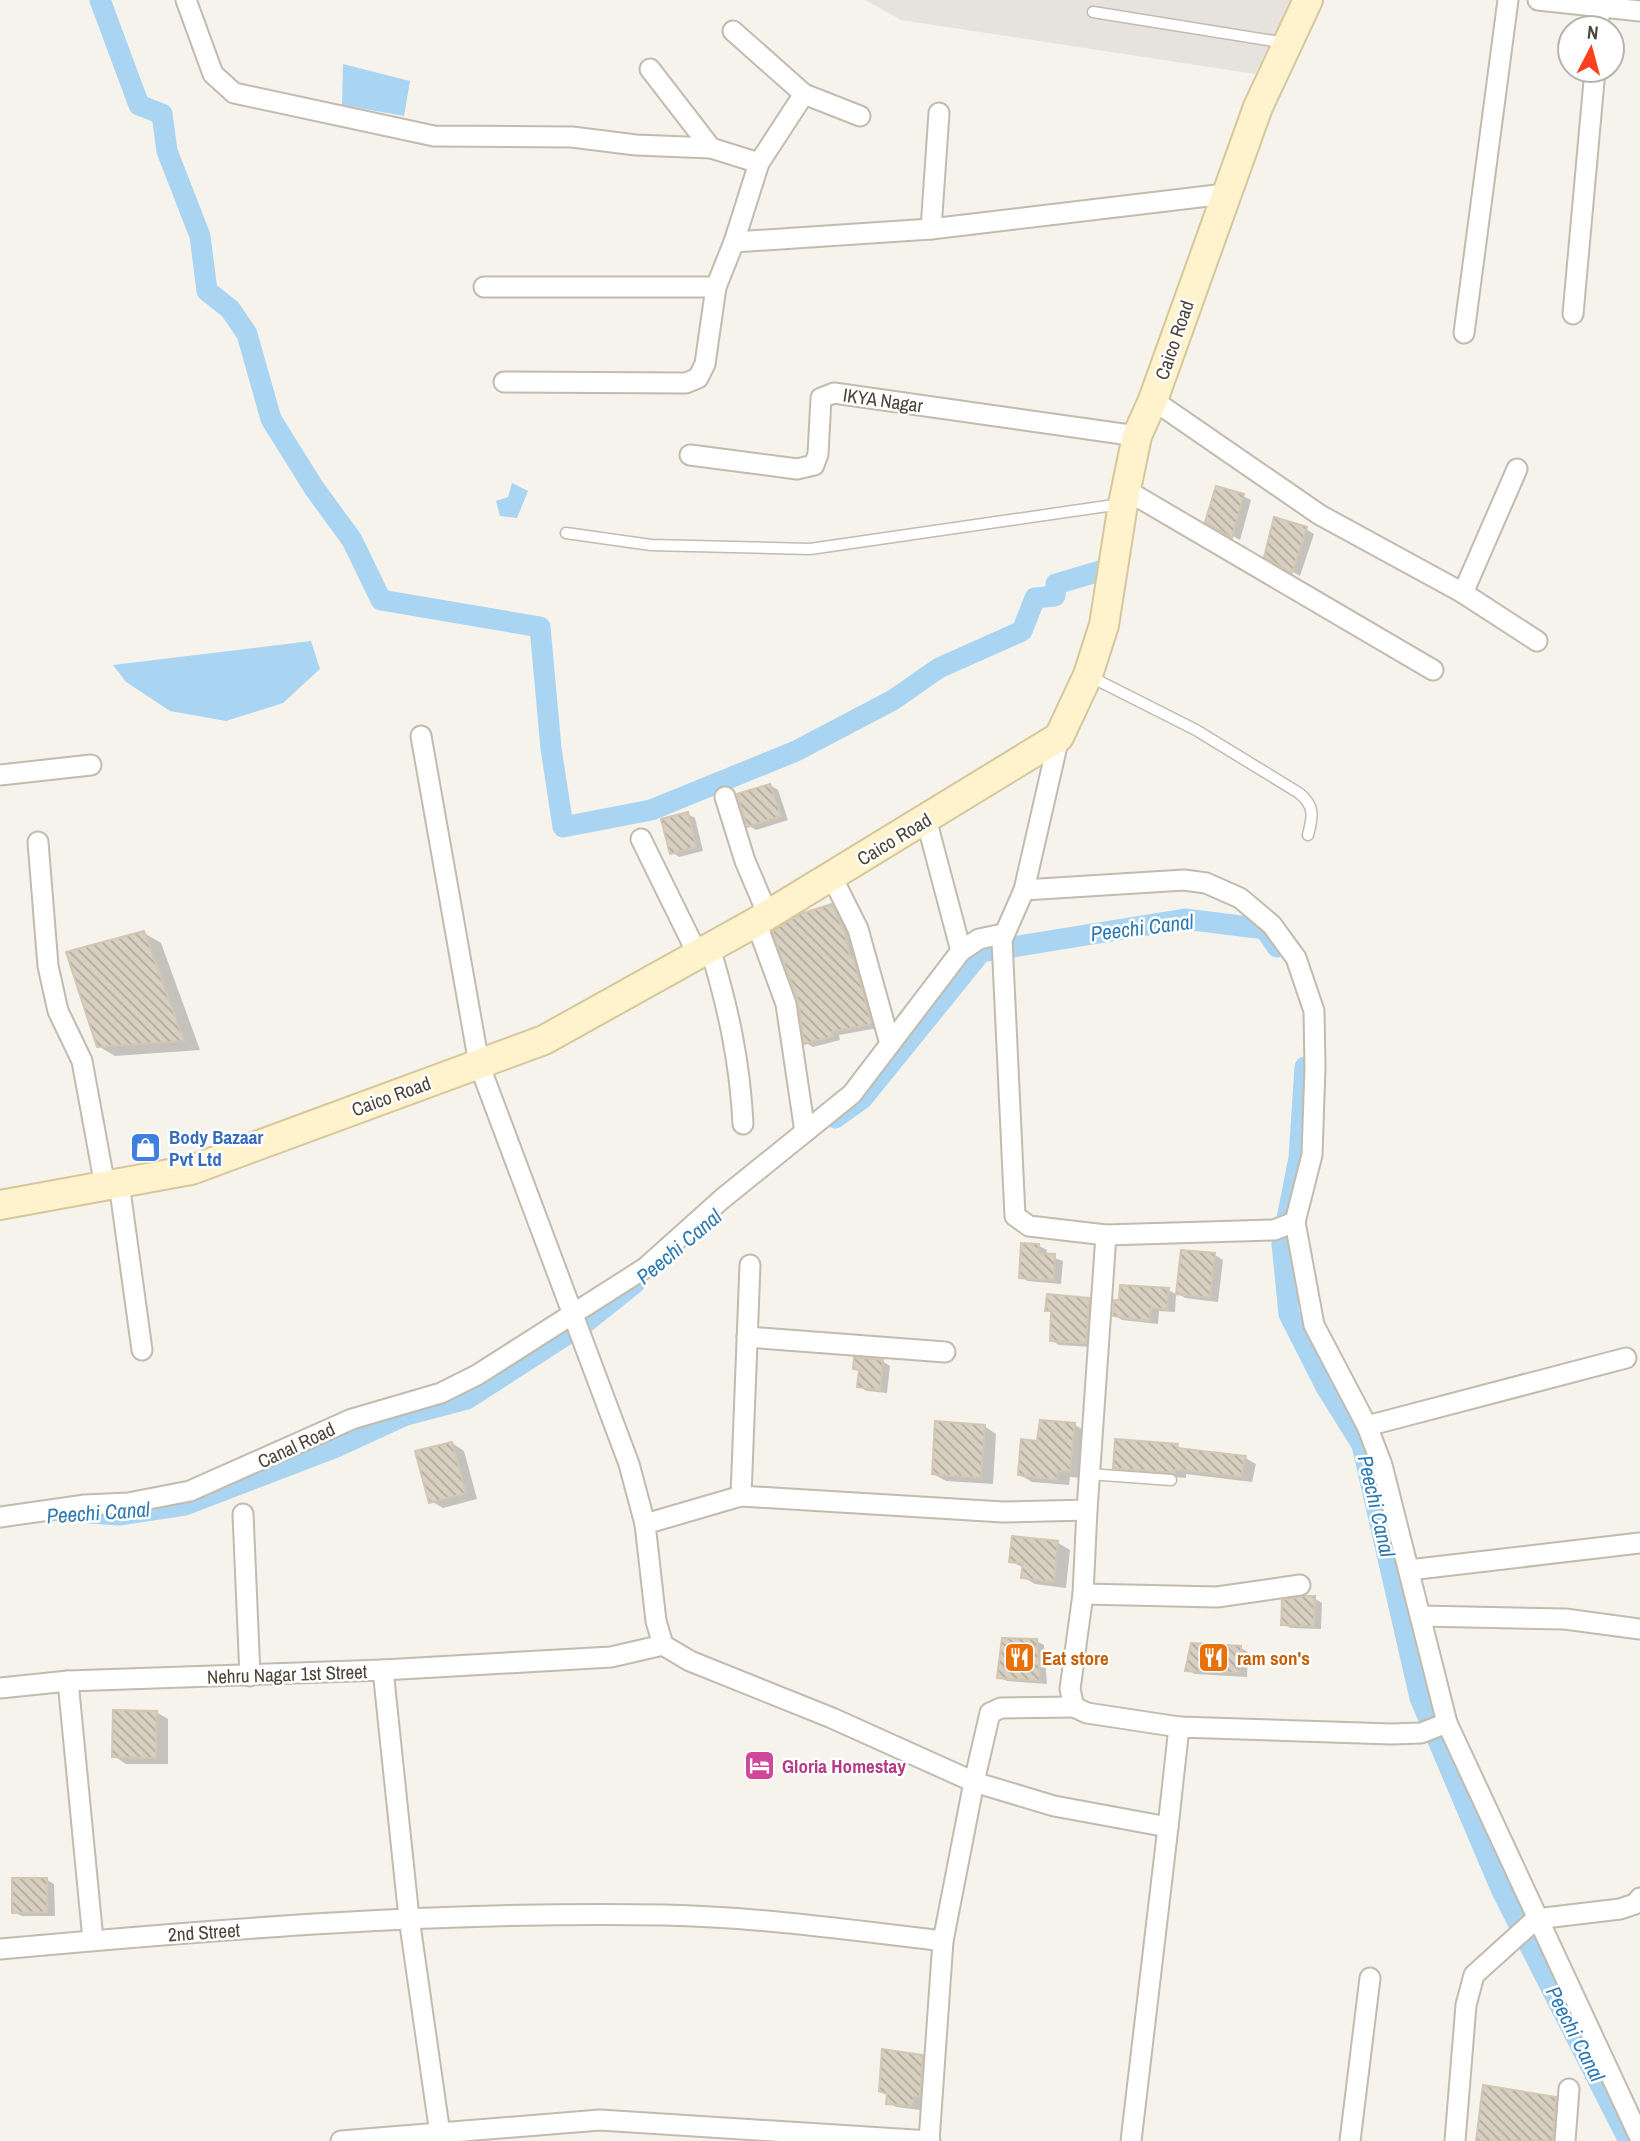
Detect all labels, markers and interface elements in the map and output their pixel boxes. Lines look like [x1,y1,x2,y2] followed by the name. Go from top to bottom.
[1556,14,1626,84] north arrow
[1586,19,1600,46] text: N
[1148,297,1200,383] street label: Caico Road
[841,382,925,419] street label: IKYA Nagar
[852,807,936,871] street label: Caico Road
[1089,907,1196,948] water label: Peechi Canal
[348,1070,434,1122] street label: Caico Road
[169,1124,263,1172] place label: Body Bazaar Pvt Ltd
[129,1131,163,1165] shop icon: Body Bazaar Pvt Ltd
[630,1202,728,1291] water label: Peechi Canal
[253,1416,339,1474] street label: Canal Road
[1351,1452,1403,1561] water label: Peechi Canal
[45,1494,152,1531] water label: Peechi Canal
[1002,1641,1036,1675] restaurant icon: Eat store
[1197,1641,1231,1675] restaurant icon: ram son's
[1042,1645,1109,1671] place label: Eat store
[1237,1645,1310,1671] place label: ram son's
[206,1658,368,1690] street label: Nehru Nagar 1st Street
[742,1749,776,1783] hotel icon: Gloria Homestay
[782,1753,906,1779] place label: Gloria Homestay
[167,1916,241,1947] street label: 2nd Street
[1539,1981,1612,2087] water label: Peechi Canal

